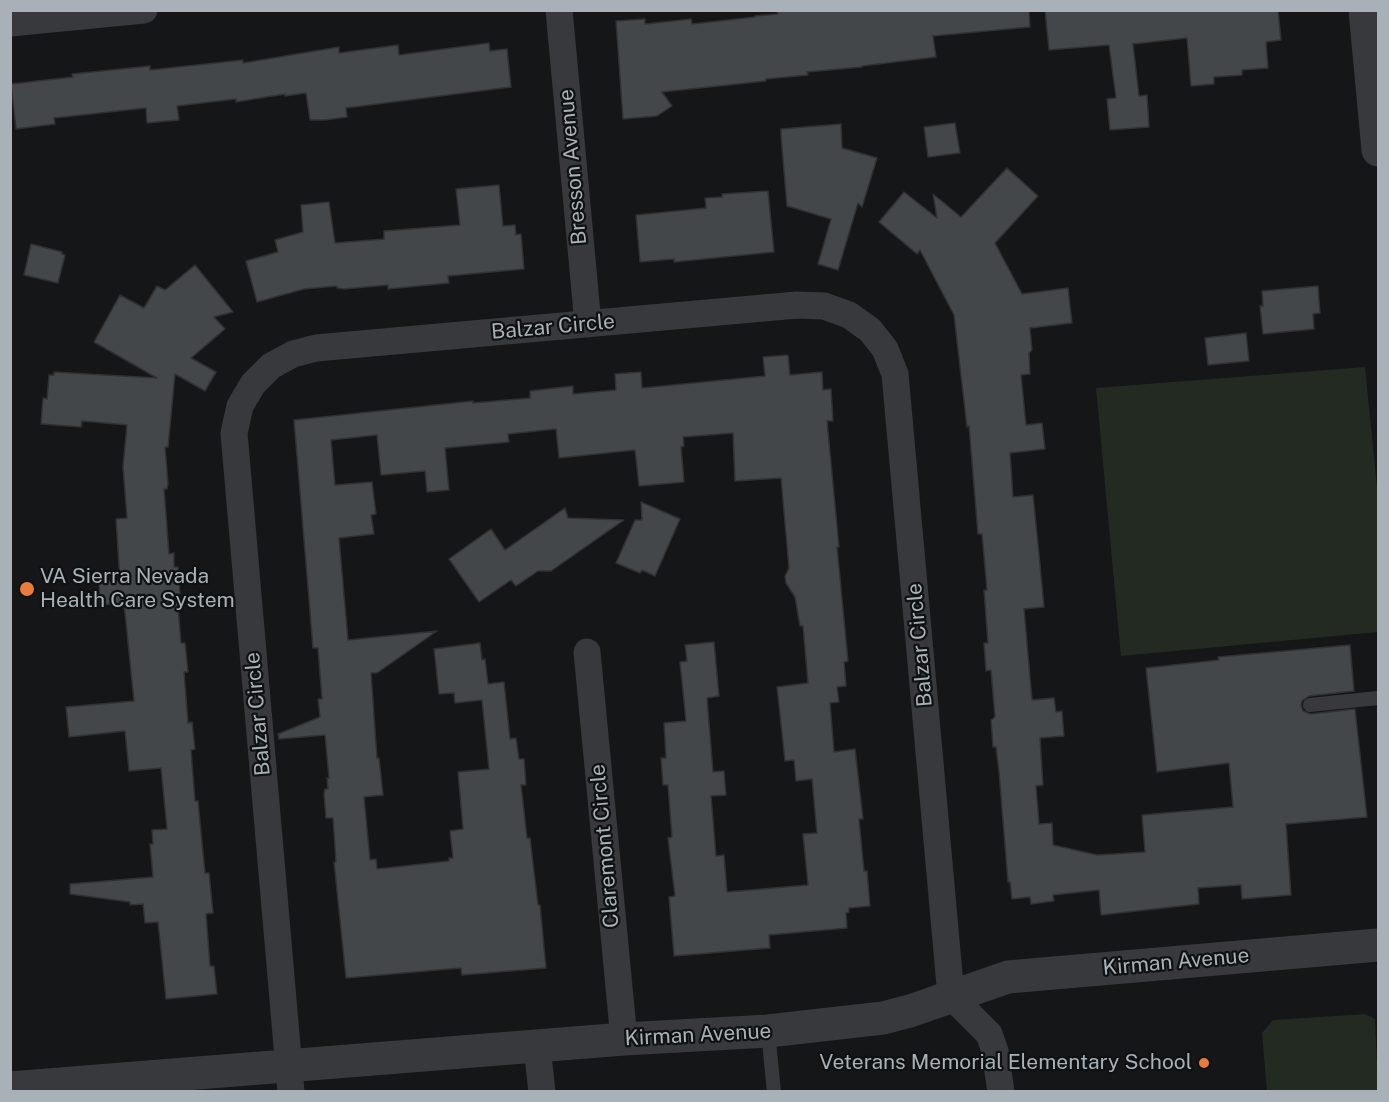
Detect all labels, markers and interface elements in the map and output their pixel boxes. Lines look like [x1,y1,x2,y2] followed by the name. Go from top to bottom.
[554,88,592,246] street label: Bresson Avenue
[490,309,616,345] street label: Balzar Circle
[40,564,235,614] place label: VA Sierra Nevada Health Care System
[18,580,36,598] marker: VA Sierra Nevada Health Care System
[902,582,938,708] street label: Balzar Circle
[240,651,276,777] street label: Balzar Circle
[585,763,625,929] street label: Claremont Circle
[1102,943,1250,981] street label: Kirman Avenue
[624,1019,772,1051] street label: Kirman Avenue
[819,1050,1192,1076] place label: Veterans Memorial Elementary School
[1197,1056,1211,1070] marker: Veterans Memorial Elementary School

